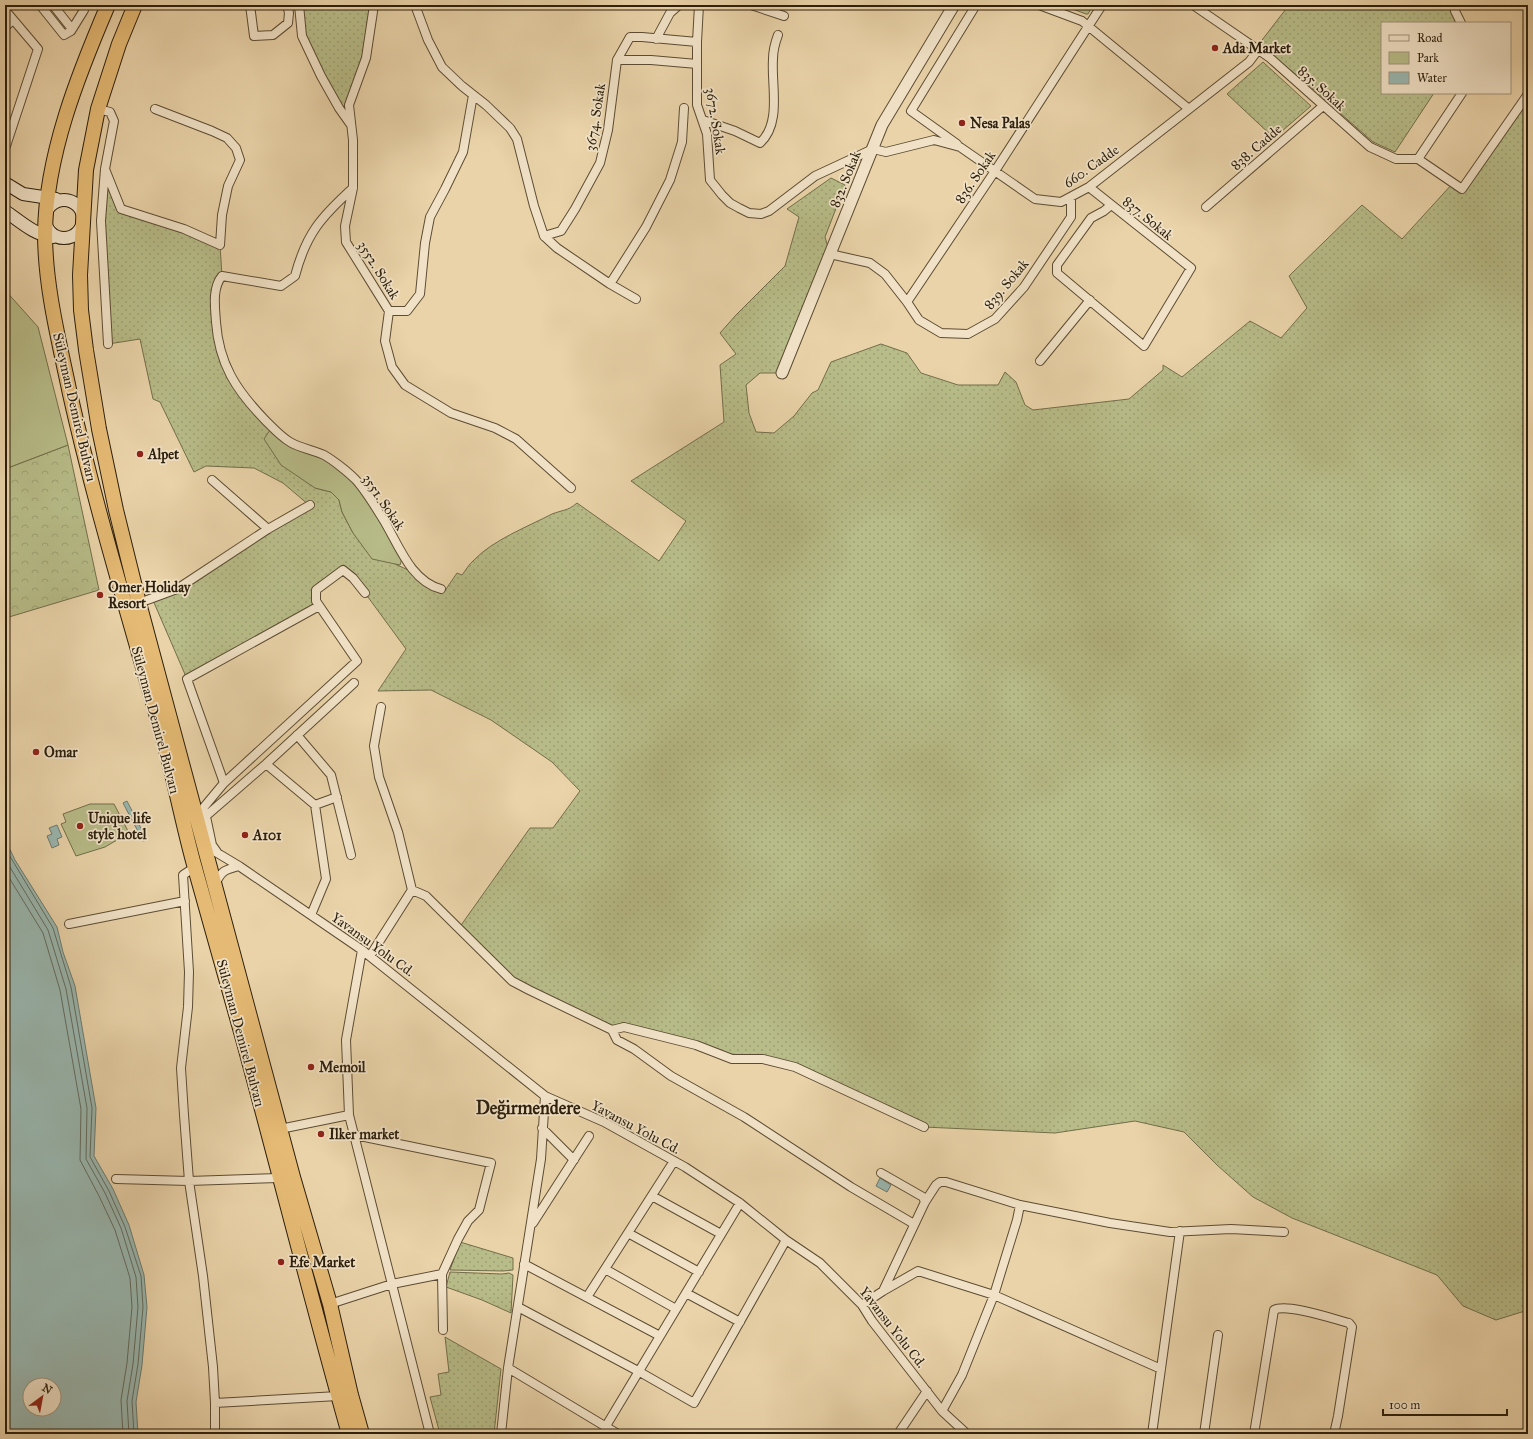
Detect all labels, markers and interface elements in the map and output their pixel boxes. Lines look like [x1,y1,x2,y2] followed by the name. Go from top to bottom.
[1381,22,1511,94] legend
[1417,31,1443,45] text: Road
[1222,40,1291,57] place label: Ada Market
[1210,43,1220,53] marker: Ada Market
[1417,51,1439,65] text: Park
[1294,62,1350,115] street label: 835. Sokak
[1417,71,1447,85] text: Water
[582,82,609,152] street label: 3674. Sokak
[702,86,729,156] street label: 3672. Sokak
[970,115,1030,132] place label: Nesa Palas
[957,118,967,128] marker: Nesa Palas
[1227,121,1285,174] street label: 838. Cadde
[1060,141,1122,192] street label: 660. Cadde
[952,147,1000,207] street label: 836. Sokak
[826,148,865,210] street label: 832. Sokak
[1119,193,1177,244] street label: 837. Sokak
[354,238,403,303] street label: 3552. Sokak
[980,255,1033,313] street label: 839. Sokak
[49,331,100,483] street label: Süleyman Demirel Bulvarı
[147,446,179,464] place label: Alpet
[135,449,145,459] marker: Alpet
[359,471,409,534] street label: 3551. Sokak
[108,579,192,612] place label: Omer Holiday Resort
[95,590,105,600] marker: Omer Holiday Resort
[128,644,183,796] street label: Süleyman Demirel Bulvarı
[44,744,78,761] place label: Omar
[31,747,41,757] marker: Omar
[88,810,151,844] place label: Unique life style hotel
[75,821,85,831] marker: Unique life style hotel
[252,827,282,844] place label: A101
[240,830,250,840] marker: A101
[328,909,418,980] street label: Yavansu Yolu Cd.
[213,957,268,1109] street label: Süleyman Demirel Bulvarı
[319,1059,367,1076] place label: Memoil
[306,1062,316,1072] marker: Memoil
[476,1097,581,1120] district label: Değirmendere
[588,1097,683,1158] street label: Yavansu Yolu Cd.
[329,1126,399,1143] place label: Ilker market
[316,1129,326,1139] marker: Ilker market
[289,1254,355,1271] place label: Efe Market
[276,1257,286,1267] marker: Efe Market
[856,1283,930,1371] street label: Yavansu Yolu Cd.
[22,1377,62,1417] north arrow
[40,1381,55,1397] text: N
[1383,1391,1507,1417] scale bar
[1389,1398,1420,1412] text: 100 m

